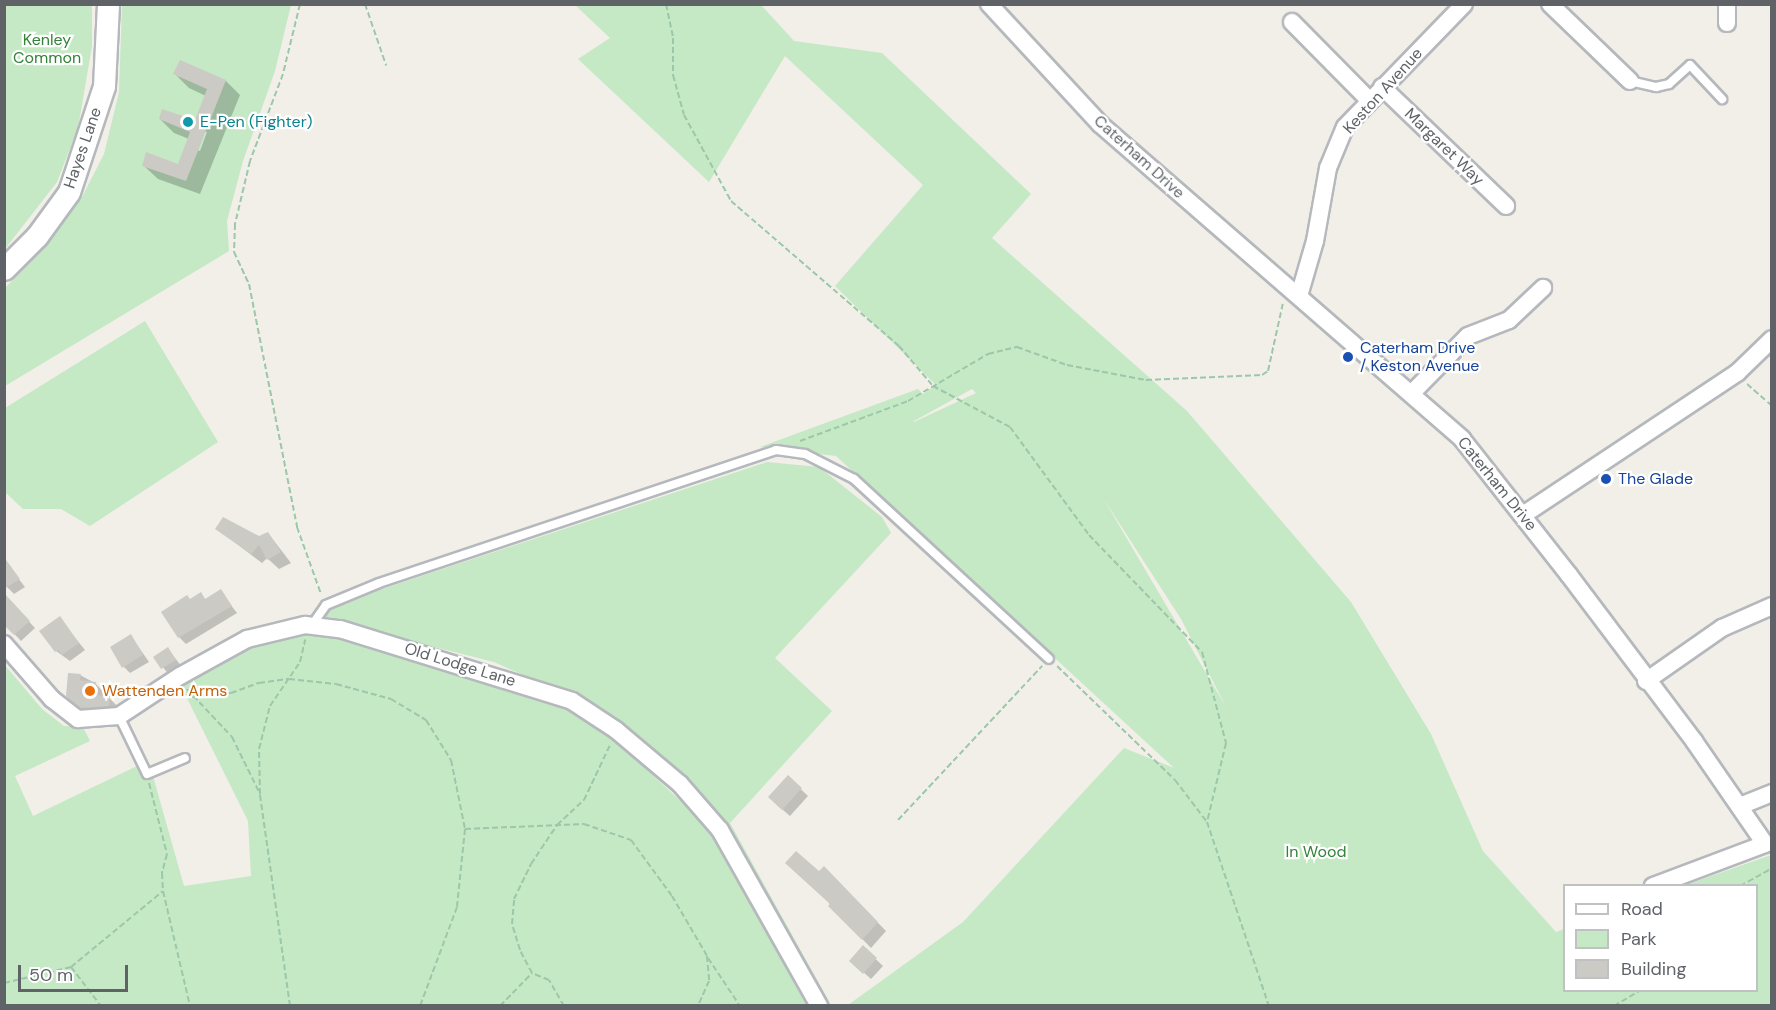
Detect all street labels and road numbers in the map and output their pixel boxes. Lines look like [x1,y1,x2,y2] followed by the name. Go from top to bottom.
[1339,44,1427,138] street label: Keston Avenue
[1400,104,1488,190] street label: Margaret Way
[60,105,106,191] street label: Hayes Lane
[1090,111,1188,203] street label: Caterham Drive
[1453,433,1541,535] street label: Caterham Drive
[402,639,518,691] street label: Old Lodge Lane

